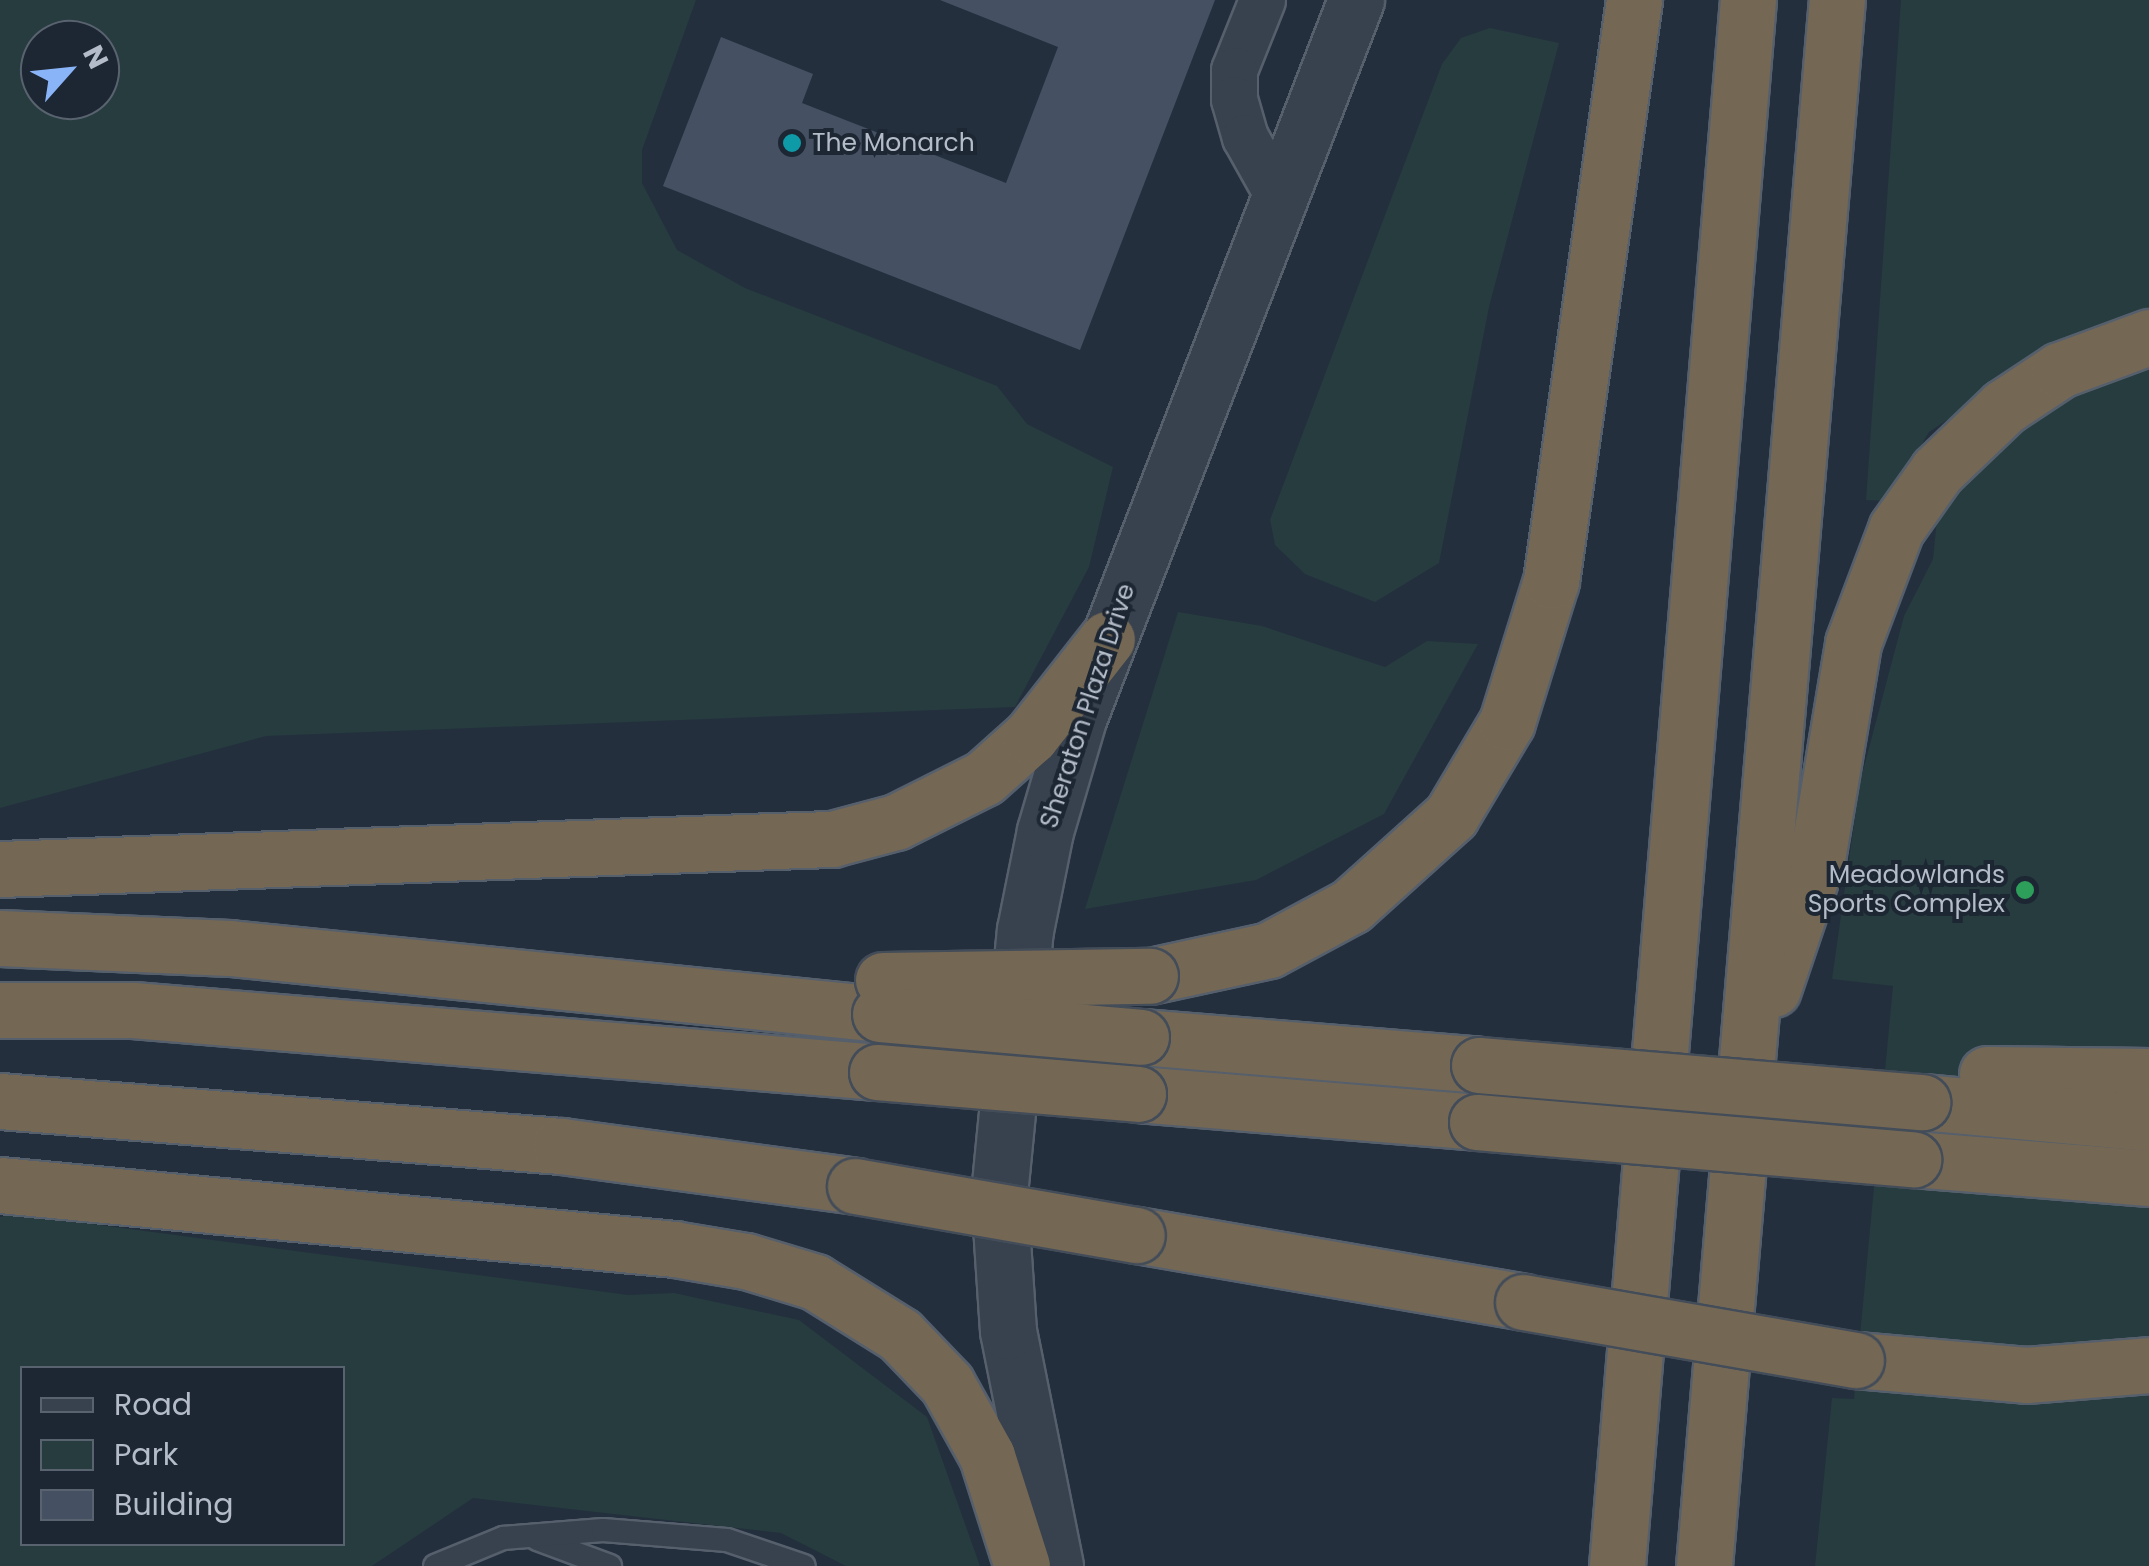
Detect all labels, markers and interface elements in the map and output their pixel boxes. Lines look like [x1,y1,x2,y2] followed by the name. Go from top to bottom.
[20,20,120,120] north arrow
[73,39,118,75] text: N
[812,128,975,158] place label: The Monarch
[781,132,803,154] marker: The Monarch
[1034,580,1142,832] street label: Sheraton Plaza Drive
[1808,861,2005,920] place label: Meadowlands Sports Complex
[2014,879,2036,901] marker: Meadowlands Sports Complex
[20,1366,345,1546] legend
[114,1383,192,1426] text: Road
[114,1433,178,1476] text: Park
[114,1483,234,1526] text: Building

